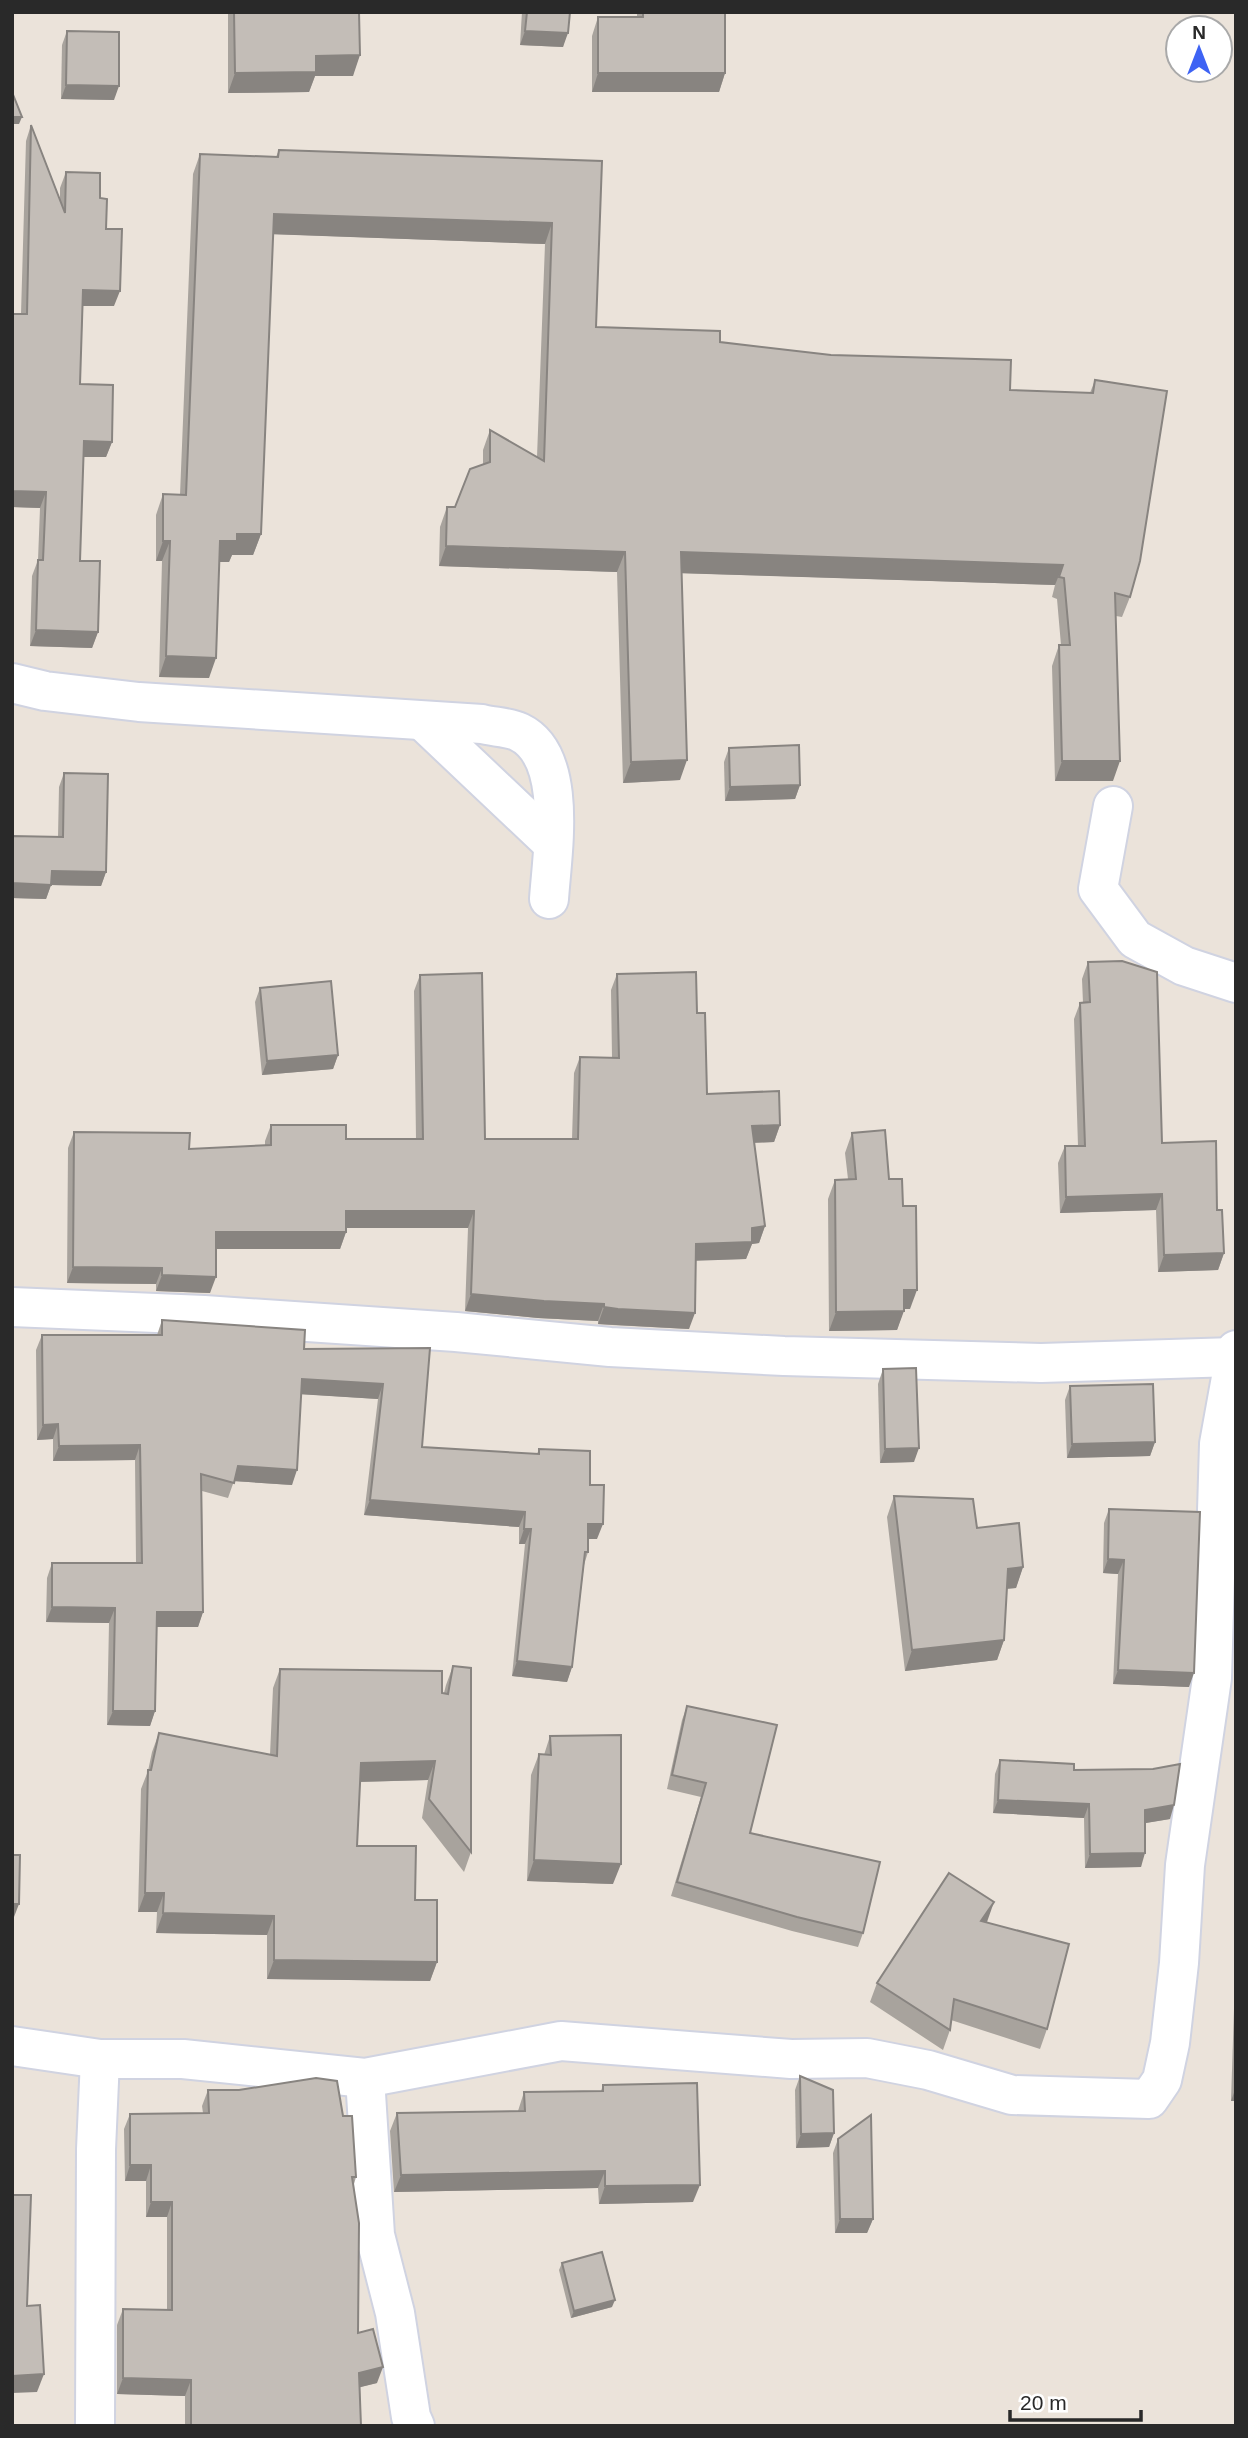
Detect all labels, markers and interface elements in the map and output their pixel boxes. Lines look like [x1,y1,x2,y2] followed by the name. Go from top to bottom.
[1164,14,1234,84] north arrow
[1192,22,1206,43] text: N
[1010,2378,1141,2422] scale bar
[1020,2391,1067,2414] text: 20 m

